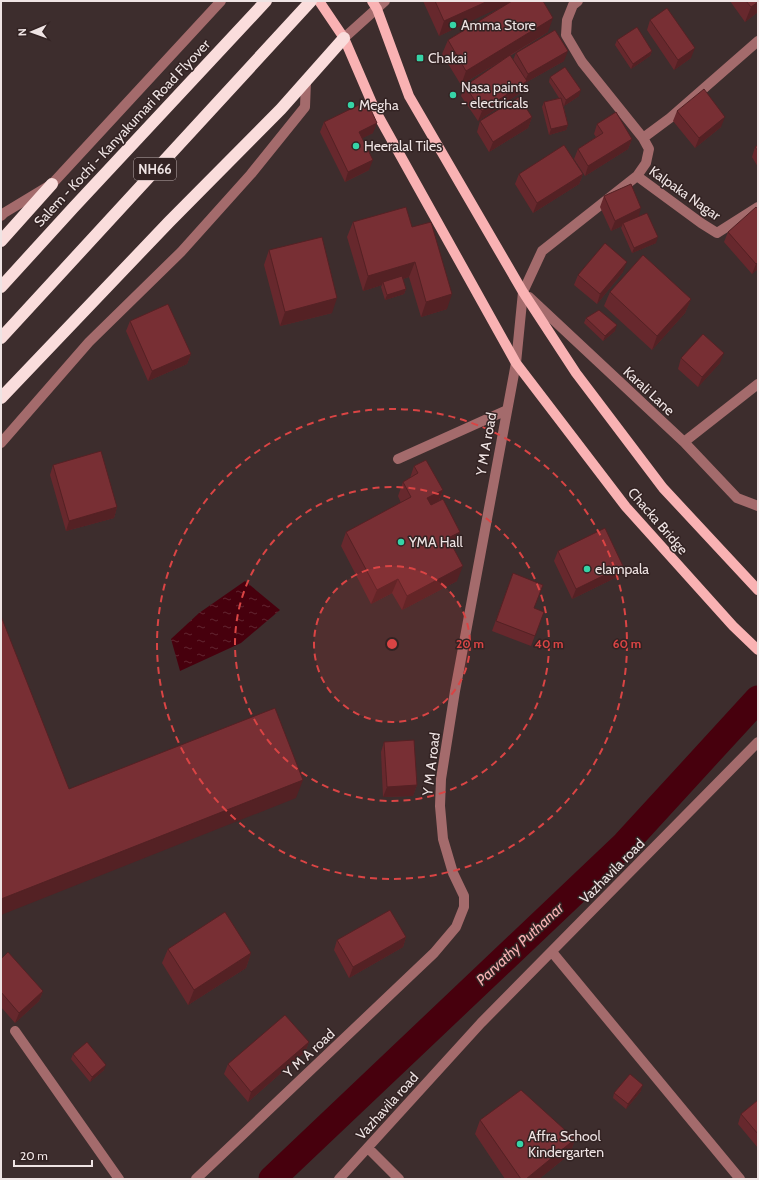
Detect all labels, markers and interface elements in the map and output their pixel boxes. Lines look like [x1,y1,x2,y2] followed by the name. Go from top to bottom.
[12,12,52,52] north arrow
[461,16,536,34] place label: Amma Store
[448,20,458,30] marker: Amma Store
[15,28,29,36] text: N
[30,35,214,231] street label: Salem - Kochi - Kanyakumari Road Flyover
[428,49,467,67] place label: Chakai
[415,53,425,63] marker: Chakai
[461,78,529,112] place label: Nasa paints - electricals
[448,90,458,100] marker: Nasa paints - electricals
[359,96,399,114] place label: Megha
[346,100,356,110] marker: Megha
[364,137,442,155] place label: Heeralal Tiles
[351,141,361,151] marker: Heeralal Tiles
[134,158,176,180] road number: NH66
[646,162,725,225] street label: Kalpaka Nagar
[620,363,678,419] street label: Karali Lane
[471,411,500,478] street label: Y M A road
[624,484,692,558] street label: Chacka Bridge
[408,533,464,551] place label: YMA Hall
[396,537,406,547] marker: YMA Hall
[595,560,649,578] place label: elampala
[582,564,592,574] marker: elampala
[456,636,484,651] text: 20 m
[534,636,564,651] text: 40 m
[613,636,641,651] text: 60 m
[385,637,399,651] centre of rings
[418,731,444,798] street label: Y M A road
[576,835,648,907] street label: Vazhavila road
[472,898,569,989] water label: Parvathy Puthanar
[279,1025,338,1082] street label: Y M A road
[352,1068,422,1144] street label: Vazhavila road
[528,1127,604,1161] place label: Affra School Kindergarten
[515,1139,525,1149] marker: Affra School Kindergarten
[14,1142,92,1168] scale bar
[20,1148,48,1163] text: 20 m

